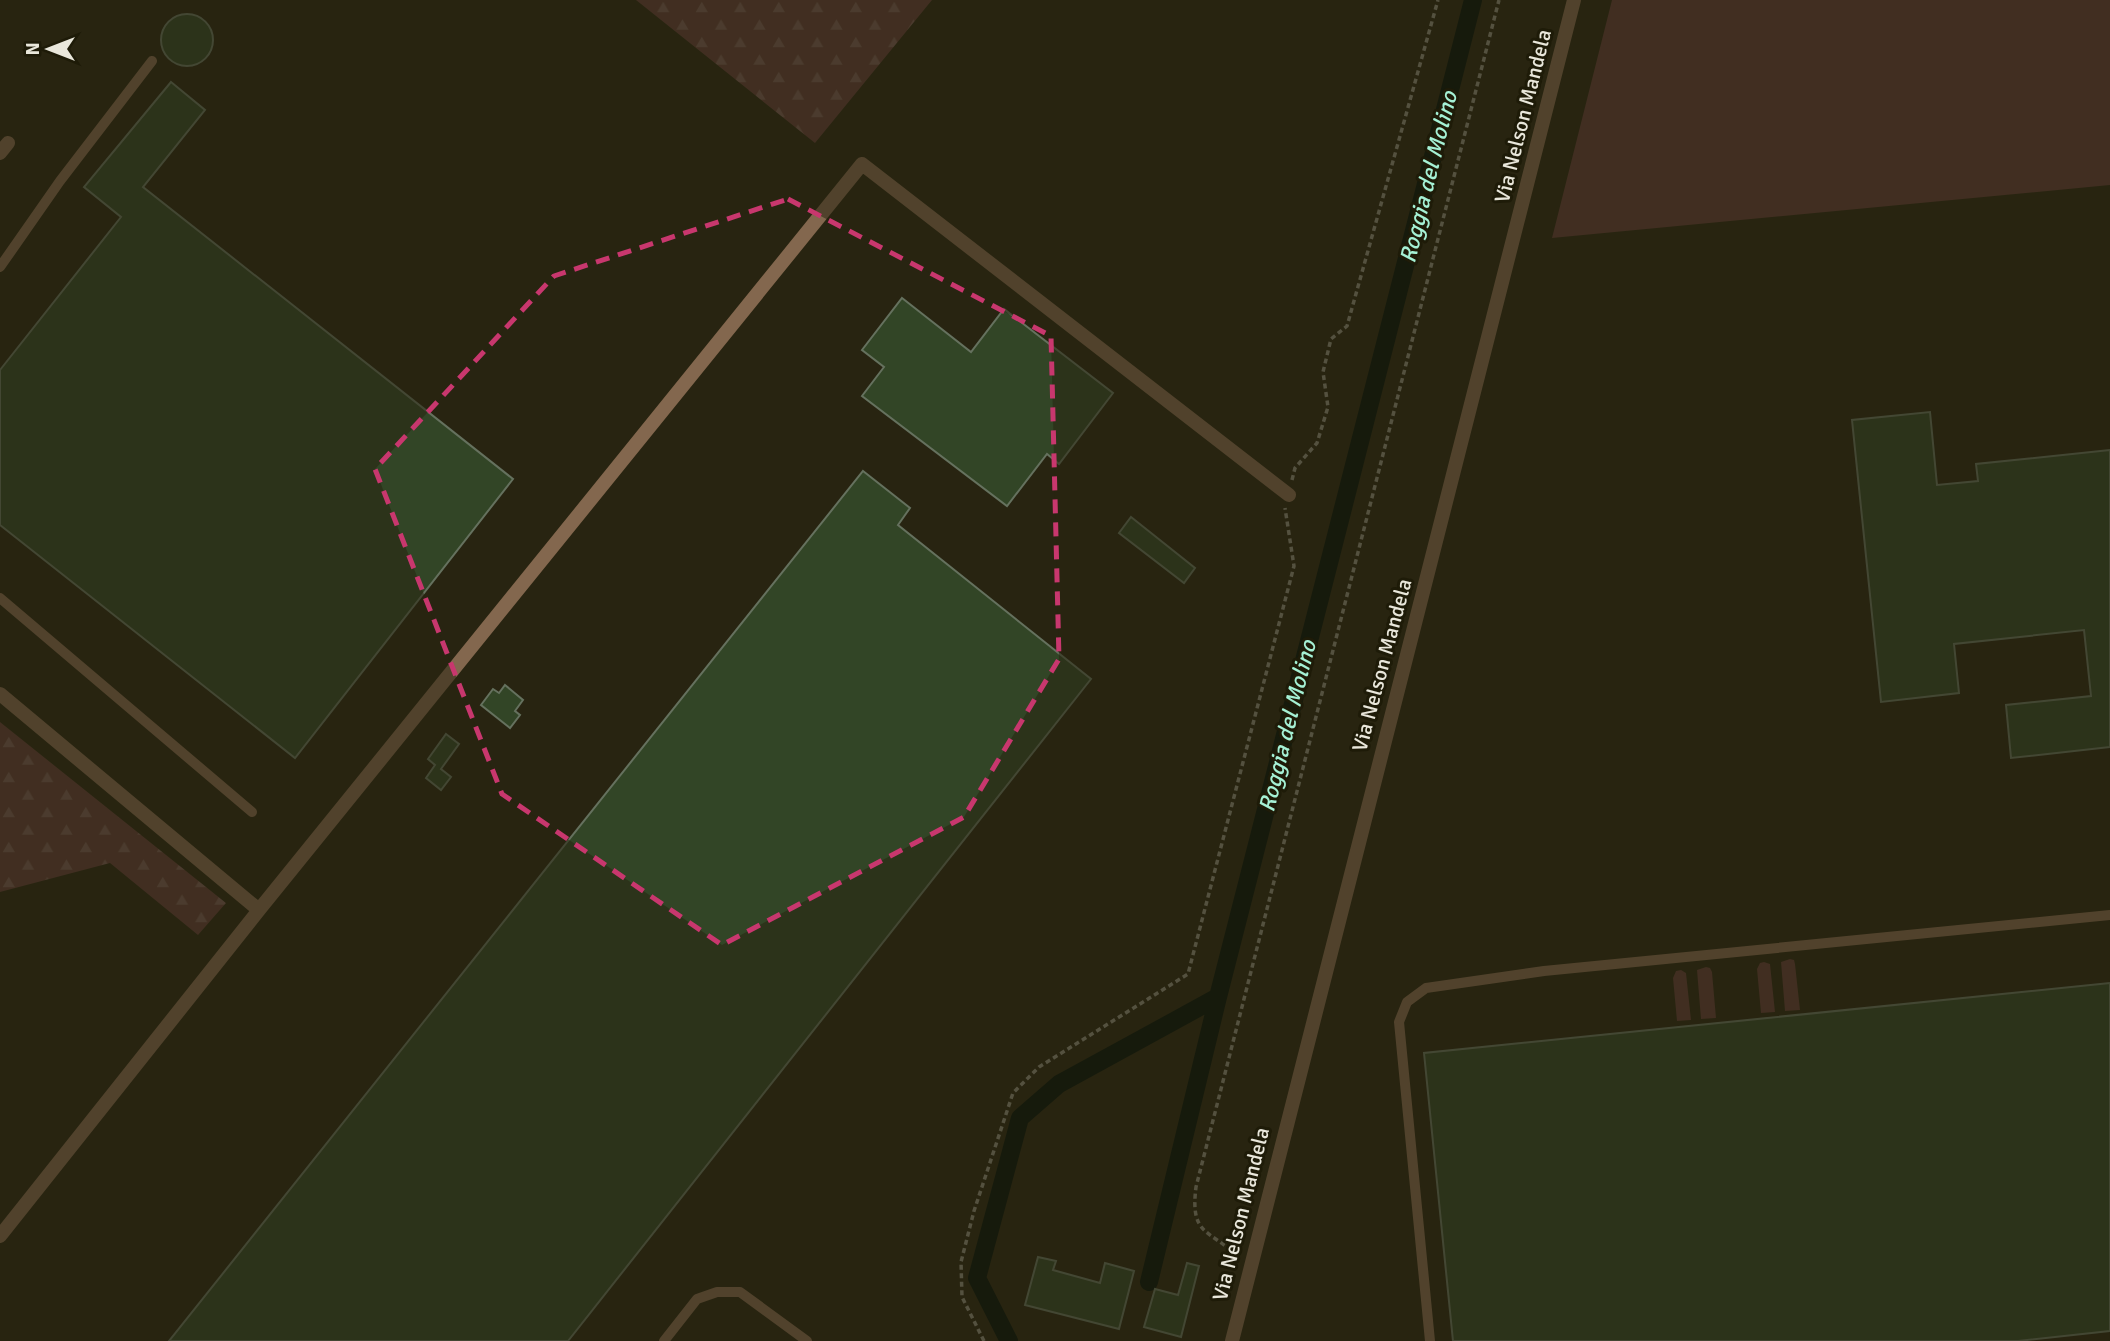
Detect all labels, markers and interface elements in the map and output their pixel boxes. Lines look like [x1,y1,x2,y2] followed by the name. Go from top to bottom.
[14,14,84,84] north arrow
[1489,27,1557,205] street label: Via Nelson Mandela
[21,42,45,56] text: N
[1393,87,1464,266] water label: Roggia del Molino
[1346,576,1418,754] street label: Via Nelson Mandela
[1252,636,1323,815] water label: Roggia del Molino
[1207,1125,1275,1303] street label: Via Nelson Mandela

